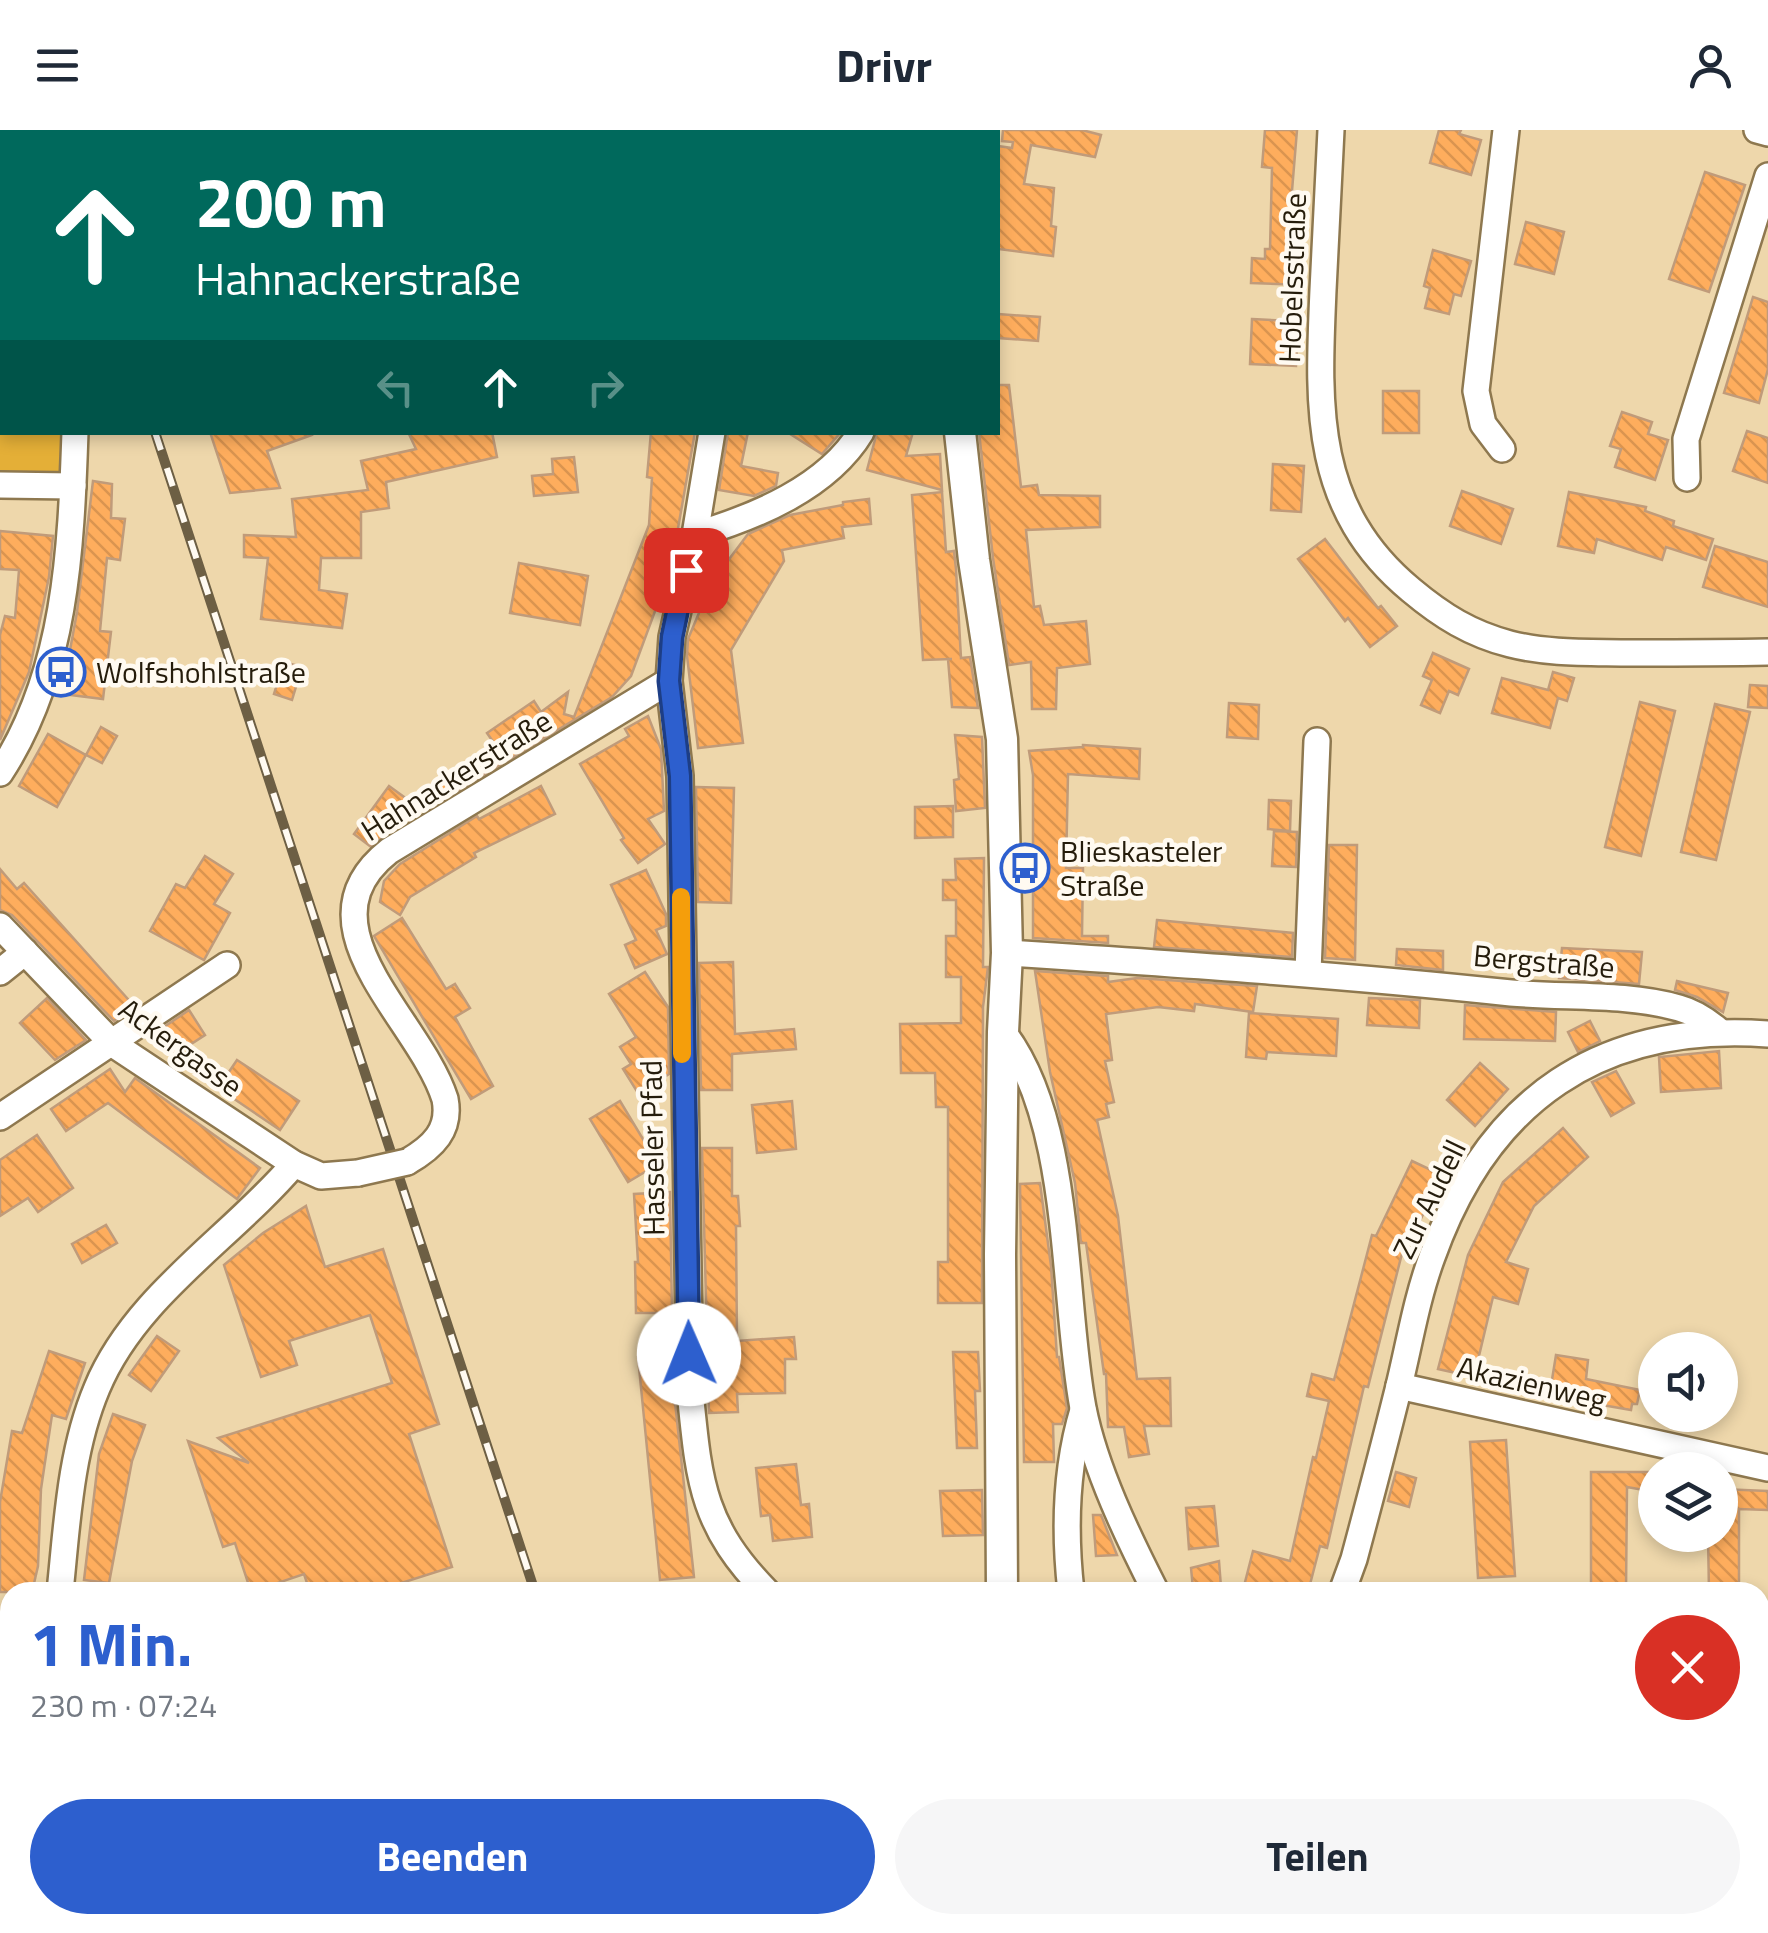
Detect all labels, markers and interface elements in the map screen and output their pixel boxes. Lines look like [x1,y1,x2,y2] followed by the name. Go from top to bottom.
[836,31,932,99] text: Drivr
[30,38,85,93] icon: menu
[1683,38,1738,93] icon: person
[195,148,387,254] text: 200 m
[30,170,160,300] icon: ahead
[1266,192,1318,364] street label: Hobelsstraße
[195,244,521,312] text: Hahnackerstraße
[368,360,423,415] icon: left
[473,360,528,415] icon: ahead
[578,360,633,415] icon: right
[644,528,729,613] pin
[659,543,714,598] icon: arrive
[35,646,87,698] bus stop icon: Wolfshohlstraße
[96,649,306,695] place label: Wolfshohlstraße
[352,698,560,852] street label: Hahnackerstraße
[1060,828,1222,908] place label: Blieskasteler Straße
[999,842,1051,894] bus stop icon: Blieskasteler Straße
[1472,932,1616,990] street label: Bergstraße
[109,986,253,1108] street label: Ackergasse
[627,1060,677,1236] street label: Hasseler Pfad
[1380,1132,1478,1266] street label: Zur Audell
[637,1302,741,1406] position arrow
[1638,1332,1738,1552] map controls
[1638,1332,1738,1432] button: sound
[1453,1344,1611,1422] street label: Akazienweg
[1638,1452,1738,1552] button: layers
[30,1598,192,1689] text: 1 Min.
[1635,1615,1740,1720] button: close
[30,1681,217,1729] text: 230 m · 07:24
[30,1799,875,1914] button: Beenden
[895,1799,1740,1914] button: Teilen

